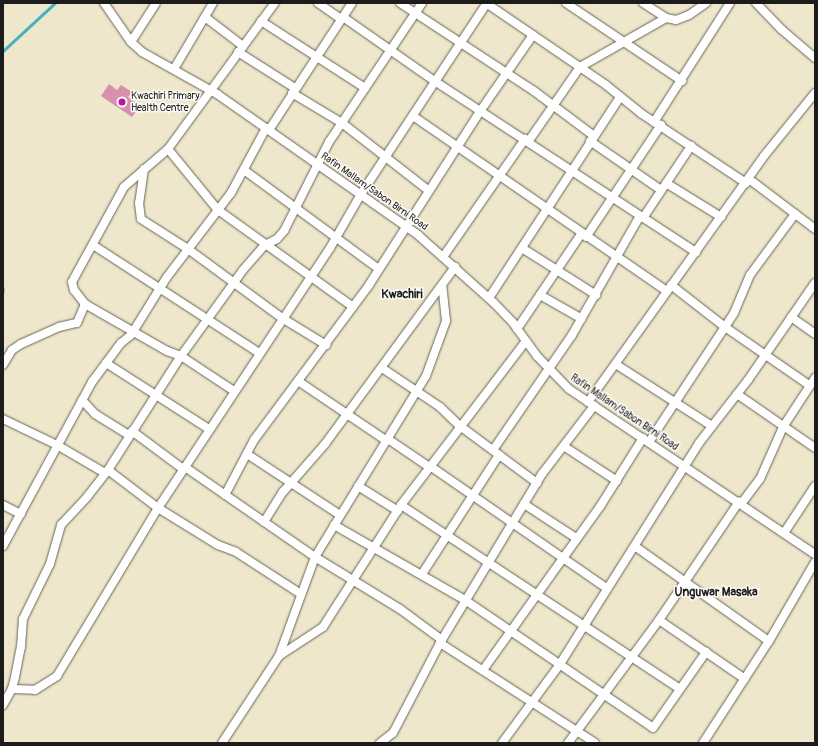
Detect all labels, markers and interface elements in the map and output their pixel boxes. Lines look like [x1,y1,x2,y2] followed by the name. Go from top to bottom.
[131,90,199,114] place label: Kwachiri Primary Health Centre
[116,96,128,108] marker: Kwachiri Primary Health Centre
[318,150,430,234] street label: Rafin Mallam/Sabon Birni Road
[381,288,423,302] district label: Kwachiri
[568,372,680,454] street label: Rafin Mallam/Sabon Birni Road
[674,586,758,600] district label: Unguwar Masaka

